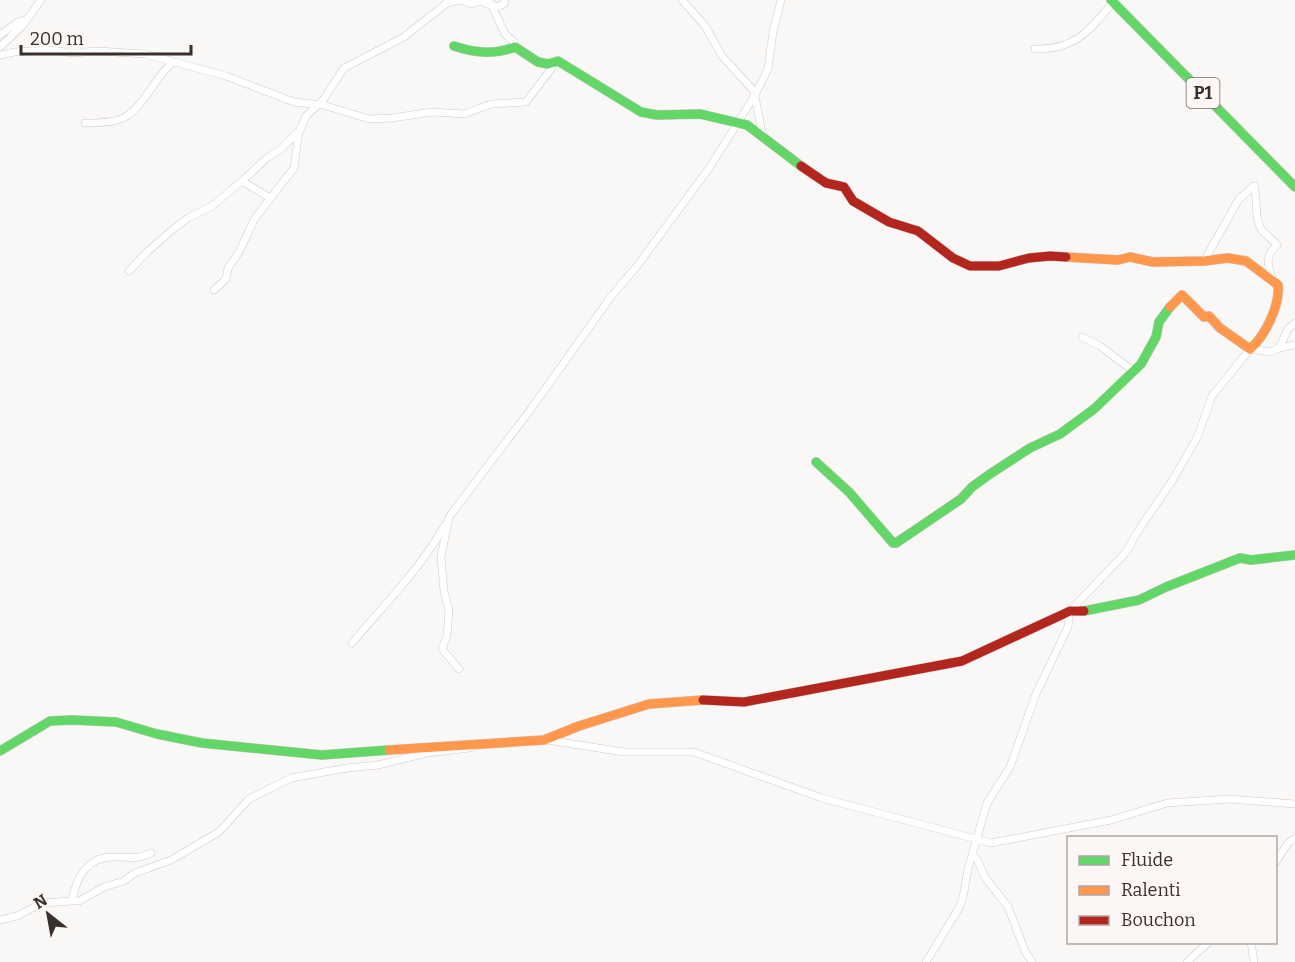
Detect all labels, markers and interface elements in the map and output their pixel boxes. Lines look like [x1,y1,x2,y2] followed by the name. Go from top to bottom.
[21,18,190,56] scale bar
[30,28,84,50] text: 200 m
[1186,78,1220,108] road number: P1
[1067,836,1277,944] legend
[1121,849,1173,871] text: Fluide
[1121,879,1181,901] text: Ralenti
[18,884,78,944] north arrow
[30,890,51,913] text: N
[1121,909,1196,931] text: Bouchon

